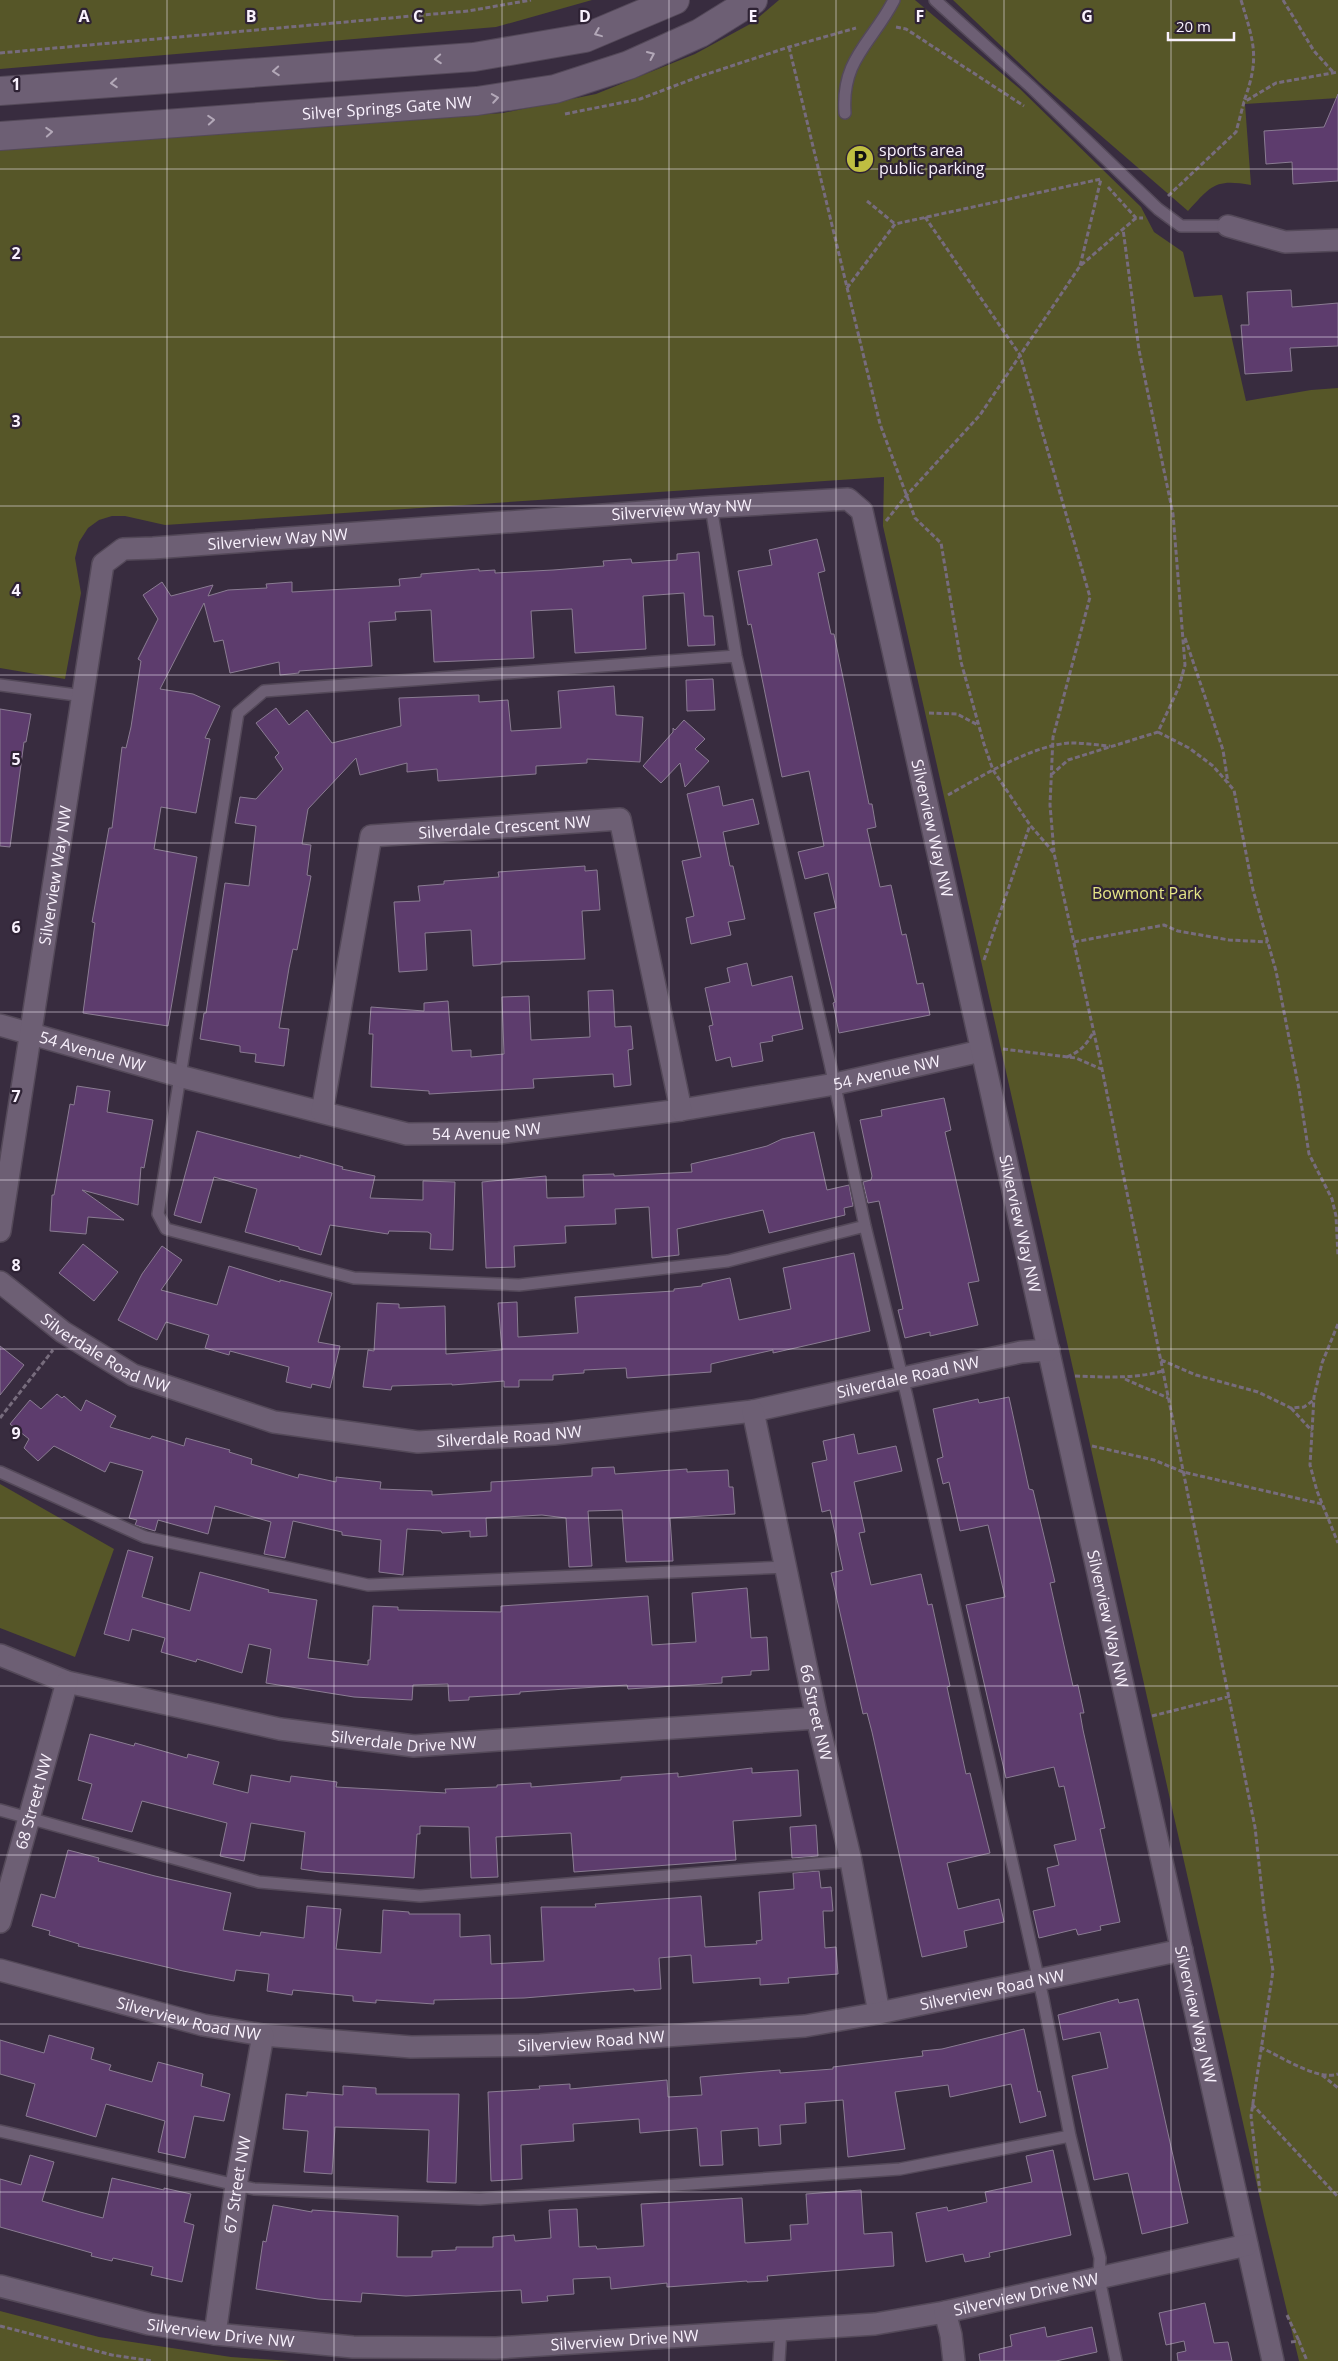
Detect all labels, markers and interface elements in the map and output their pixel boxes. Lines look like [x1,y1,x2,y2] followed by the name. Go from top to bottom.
[78,5,90,27] text: A
[246,5,256,27] text: B
[413,5,423,27] text: C
[579,5,591,27] text: D
[749,5,758,27] text: E
[916,5,924,27] text: F
[1081,5,1093,27] text: G
[1168,10,1234,42] scale bar
[1176,16,1211,36] text: 20 m
[594,27,602,37] one-way arrow
[646,51,655,62] one-way arrow
[433,54,441,65] one-way arrow
[271,65,279,76] one-way arrow
[11,73,21,95] text: 1
[109,77,117,88] one-way arrow
[301,90,473,125] street label: Silver Springs Gate NW
[490,94,499,104] one-way arrow
[207,115,215,126] one-way arrow
[45,127,53,138] one-way arrow
[879,139,985,179] place label: sports area public parking
[845,144,875,174] parking icon: sports area public parking
[11,242,21,264] text: 2
[11,410,21,432] text: 3
[611,494,753,525] street label: Silverview Way NW
[207,523,349,555] street label: Silverview Way NW
[11,579,21,601] text: 4
[11,748,21,770] text: 5
[906,757,959,899] street label: Silverview Way NW
[33,804,77,946] street label: Silverview Way NW
[417,810,591,844] street label: Silverdale Crescent NW
[1092,882,1203,904] park label: Bowmont Park
[11,916,21,938] text: 6
[37,1026,148,1077] street label: 54 Avenue NW
[831,1050,943,1095] street label: 54 Avenue NW
[11,1085,21,1107] text: 7
[432,1117,542,1145] street label: 54 Avenue NW
[994,1152,1046,1295] street label: Silverview Way NW
[11,1254,21,1276] text: 8
[36,1308,173,1398] street label: Silverdale Road NW
[835,1350,982,1403] street label: Silverdale Road NW
[436,1420,583,1452] street label: Silverdale Road NW
[11,1422,21,1444] text: 9
[1082,1548,1134,1690] street label: Silverview Way NW
[795,1662,838,1763] street label: 66 Street NW
[330,1725,478,1757] street label: Silverdale Drive NW
[10,1751,57,1852] street label: 68 Street NW
[1170,1943,1222,2086] street label: Silverview Way NW
[918,1964,1067,2015] street label: Silverview Road NW
[114,1991,262,2045] street label: Silverview Road NW
[518,2025,666,2056] street label: Silverview Road NW
[218,2134,256,2235] street label: 67 Street NW
[951,2267,1101,2321] street label: Silverview Drive NW
[146,2313,295,2352] street label: Silverview Drive NW
[550,2324,699,2356] street label: Silverview Drive NW

